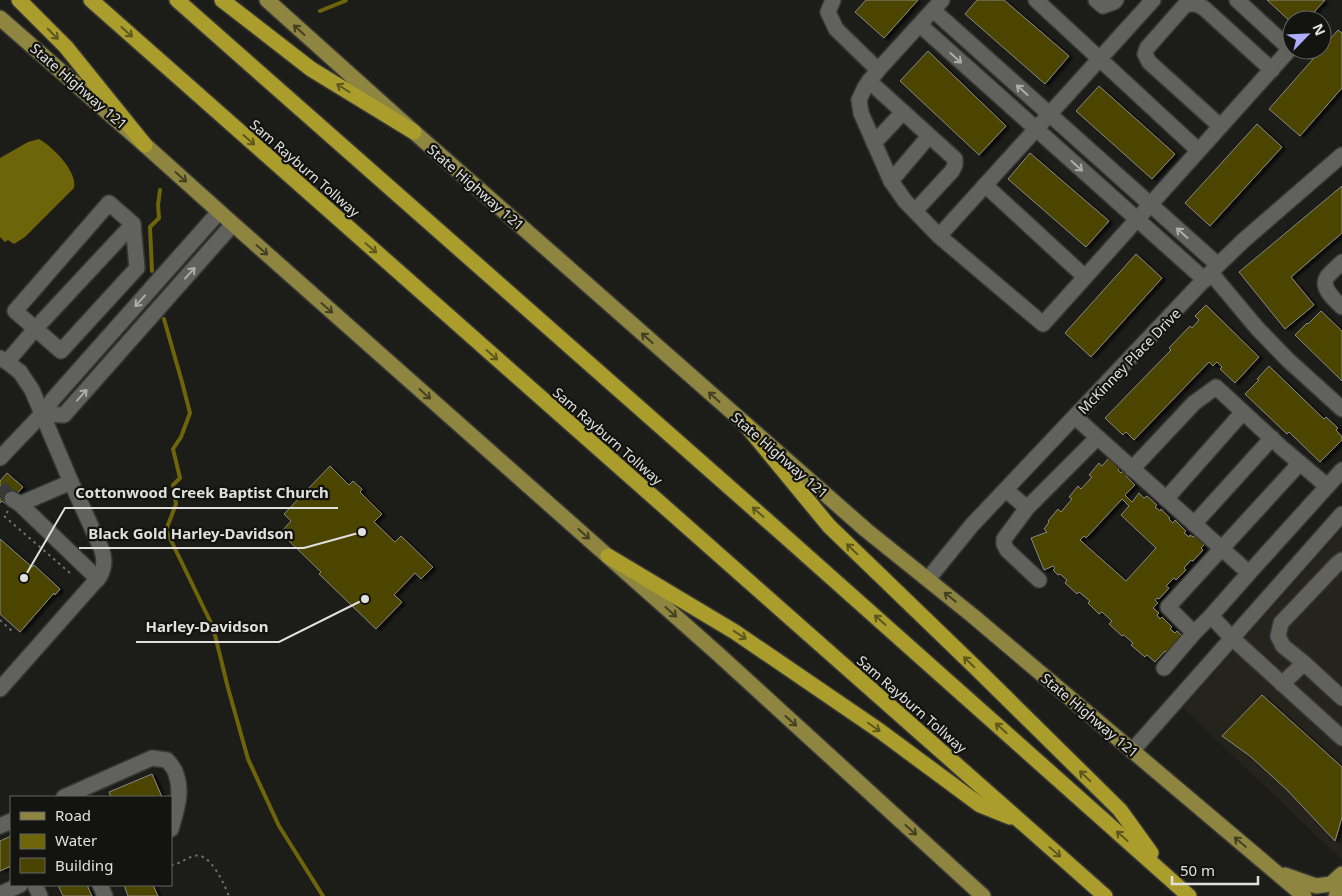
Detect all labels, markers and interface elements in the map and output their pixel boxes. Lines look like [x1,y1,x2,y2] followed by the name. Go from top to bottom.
[1282,10,1332,60] north arrow
[1308,20,1330,39] text: N
[293,24,306,35] one-way arrow
[121,27,134,38] one-way arrow
[47,28,59,41] one-way arrow
[27,39,131,133] street label: State Highway 121
[949,52,962,63] one-way arrow
[336,83,350,93] one-way arrow
[1015,84,1028,95] one-way arrow
[246,115,365,222] street label: Sam Rayburn Tollway
[242,134,255,146] one-way arrow
[424,140,528,234] street label: State Highway 121
[1071,160,1084,172] one-way arrow
[174,171,187,183] one-way arrow
[1176,227,1189,239] one-way arrow
[364,242,377,253] one-way arrow
[255,244,268,256] one-way arrow
[184,267,195,280] one-way arrow
[134,294,146,307] one-way arrow
[321,302,334,314] one-way arrow
[1073,304,1185,418] street label: McKinney Place Drive
[641,332,654,343] one-way arrow
[486,349,499,361] one-way arrow
[549,383,668,490] street label: Sam Rayburn Tollway
[76,388,88,401] one-way arrow
[419,389,432,400] one-way arrow
[708,392,721,403] one-way arrow
[728,408,832,502] street label: State Highway 121
[65,478,338,508] callout: Cottonwood Creek Baptist Church
[75,482,329,502] text: Cottonwood Creek Baptist Church
[752,507,765,518] one-way arrow
[79,518,304,548] callout: Black Gold Harley-Davidson
[88,523,294,543] text: Black Gold Harley-Davidson
[577,528,590,540] one-way arrow
[846,543,859,555] one-way arrow
[944,592,957,603] one-way arrow
[664,606,677,618] one-way arrow
[136,612,279,642] callout: Harley-Davidson
[873,614,886,626] one-way arrow
[146,616,268,636] text: Harley-Davidson
[733,630,747,641] one-way arrow
[853,651,972,758] street label: Sam Rayburn Tollway
[963,656,976,668] one-way arrow
[1037,668,1143,762] street label: State Highway 121
[785,715,798,727] one-way arrow
[867,722,881,732] one-way arrow
[995,722,1008,734] one-way arrow
[1079,770,1091,782] one-way arrow
[10,796,172,886] legend
[55,805,91,825] text: Road
[905,824,918,836] one-way arrow
[55,830,97,850] text: Water
[1116,830,1129,842] one-way arrow
[1233,837,1246,848] one-way arrow
[1049,847,1062,858] one-way arrow
[1172,854,1258,886] scale bar
[55,855,113,875] text: Building
[1180,860,1215,880] text: 50 m

